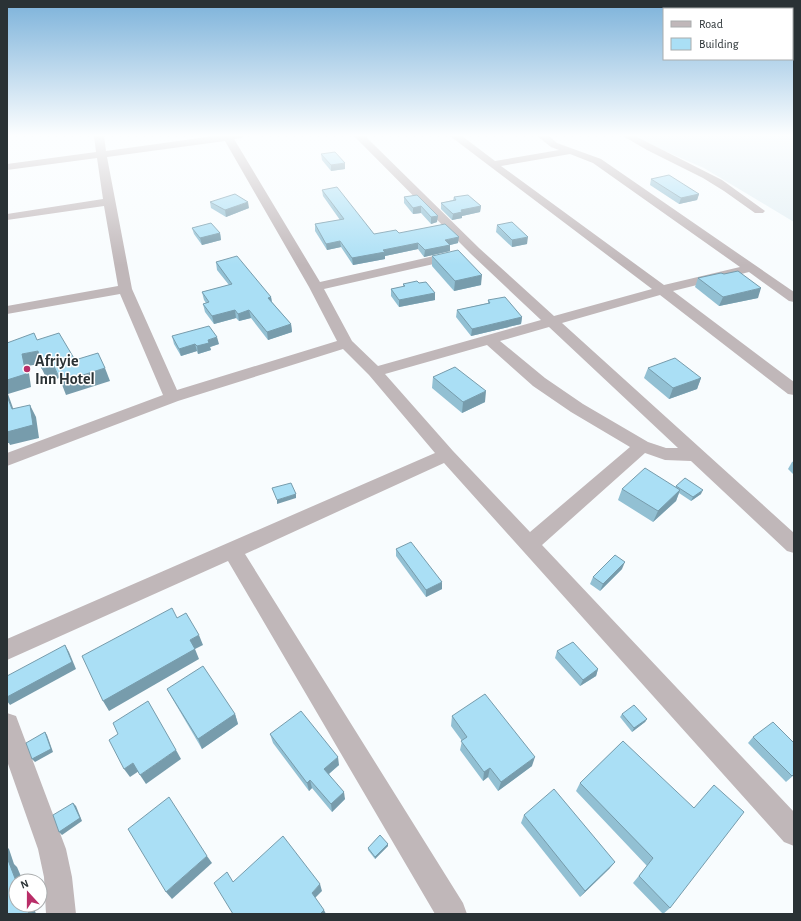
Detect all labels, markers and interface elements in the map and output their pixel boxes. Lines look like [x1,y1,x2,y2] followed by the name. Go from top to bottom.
[663,8,793,60] legend
[699,18,723,30] text: Road
[699,38,739,50] text: Building
[35,353,95,387] place label: Afriyie Inn Hotel
[22,364,32,374] marker: Afriyie Inn Hotel
[8,873,48,913] north arrow
[19,878,30,891] text: N

